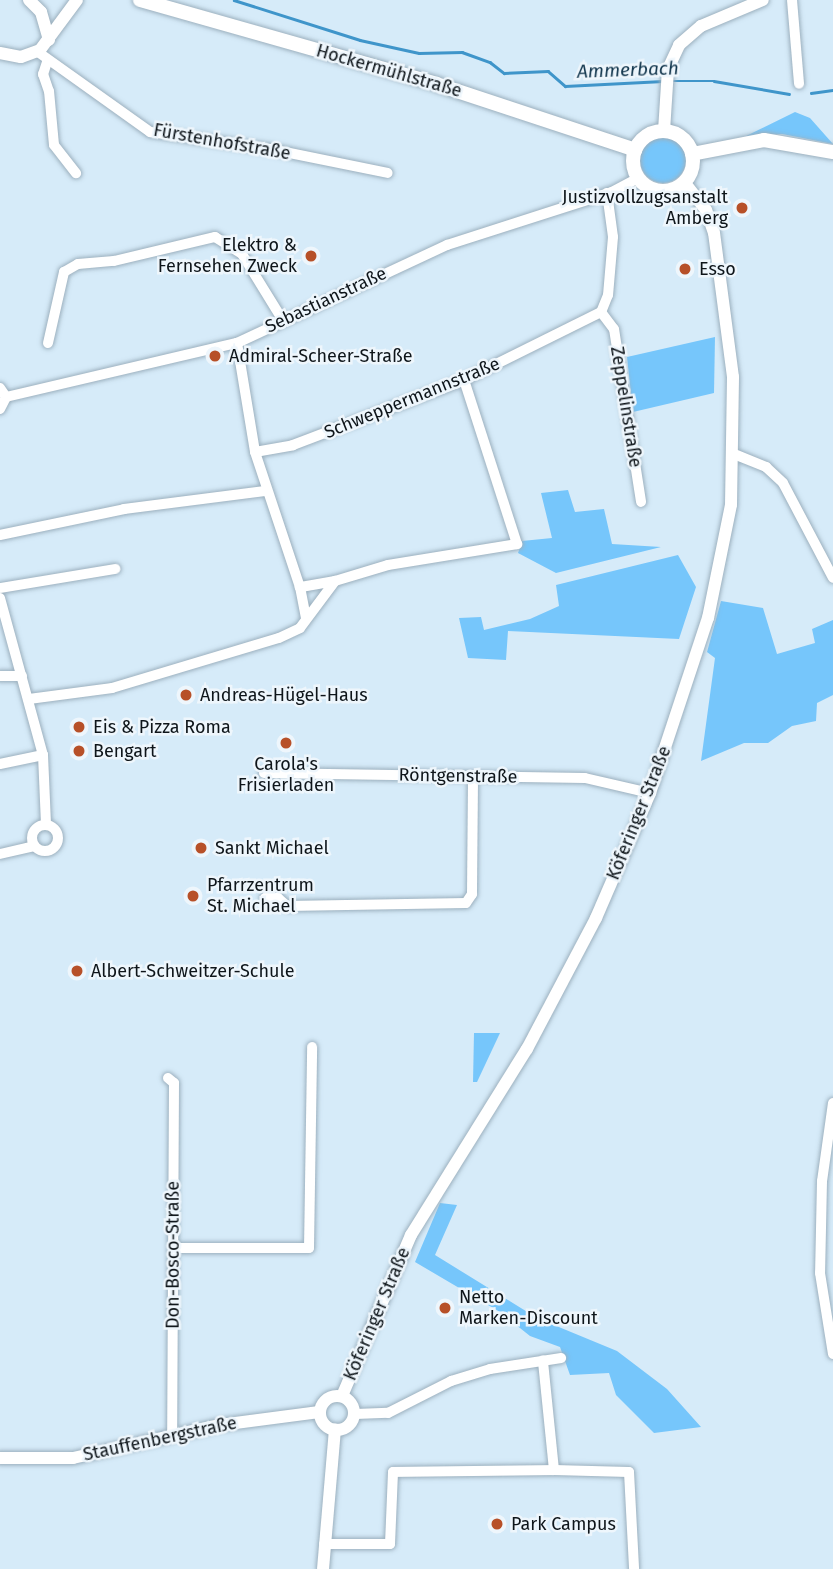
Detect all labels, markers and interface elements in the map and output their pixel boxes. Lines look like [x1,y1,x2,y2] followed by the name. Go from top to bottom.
[314,40,464,102] street label: Hockermühlstraße
[577,57,679,83] water label: Ammerbach
[152,119,292,165] street label: Fürstenhofstraße
[562,187,728,230] place label: Justizvollzugsanstalt Amberg
[734,200,750,216] marker: Justizvollzugsanstalt Amberg
[158,235,297,278] place label: Elektro & Fernsehen Zweck
[303,248,319,264] marker: Elektro & Fernsehen Zweck
[699,258,736,280] place label: Esso
[677,261,693,277] marker: Esso
[262,262,390,338] street label: Sebastianstraße
[229,345,413,367] place label: Admiral-Scheer-Straße
[606,345,646,469] street label: Zeppelinstraße
[207,348,223,364] marker: Admiral-Scheer-Straße
[321,353,503,443] street label: Schweppermannstraße
[200,684,368,706] place label: Andreas-Hügel-Haus
[178,687,194,703] marker: Andreas-Hügel-Haus
[93,716,231,738] place label: Eis & Pizza Roma
[71,719,87,735] marker: Eis & Pizza Roma
[278,735,294,751] marker: Carola's Frisierladen
[93,740,157,762] place label: Bengart
[71,743,87,759] marker: Bengart
[602,743,676,883] street label: Köferinger Straße
[238,754,334,796] place label: Carola's Frisierladen
[398,764,518,788] street label: Röntgenstraße
[215,837,329,859] place label: Sankt Michael
[193,840,209,856] marker: Sankt Michael
[207,875,314,917] place label: Pfarrzentrum St. Michael
[185,888,201,904] marker: Pfarrzentrum St. Michael
[91,960,294,982] place label: Albert-Schweitzer-Schule
[69,963,85,979] marker: Albert-Schweitzer-Schule
[162,1181,184,1329] street label: Don-Bosco-Straße
[339,1244,415,1384] street label: Köferinger Straße
[459,1287,598,1330] place label: Netto Marken-Discount
[437,1300,453,1316] marker: Netto Marken-Discount
[81,1412,239,1466] street label: Stauffenbergstraße
[511,1513,616,1535] place label: Park Campus
[489,1516,505,1532] marker: Park Campus

